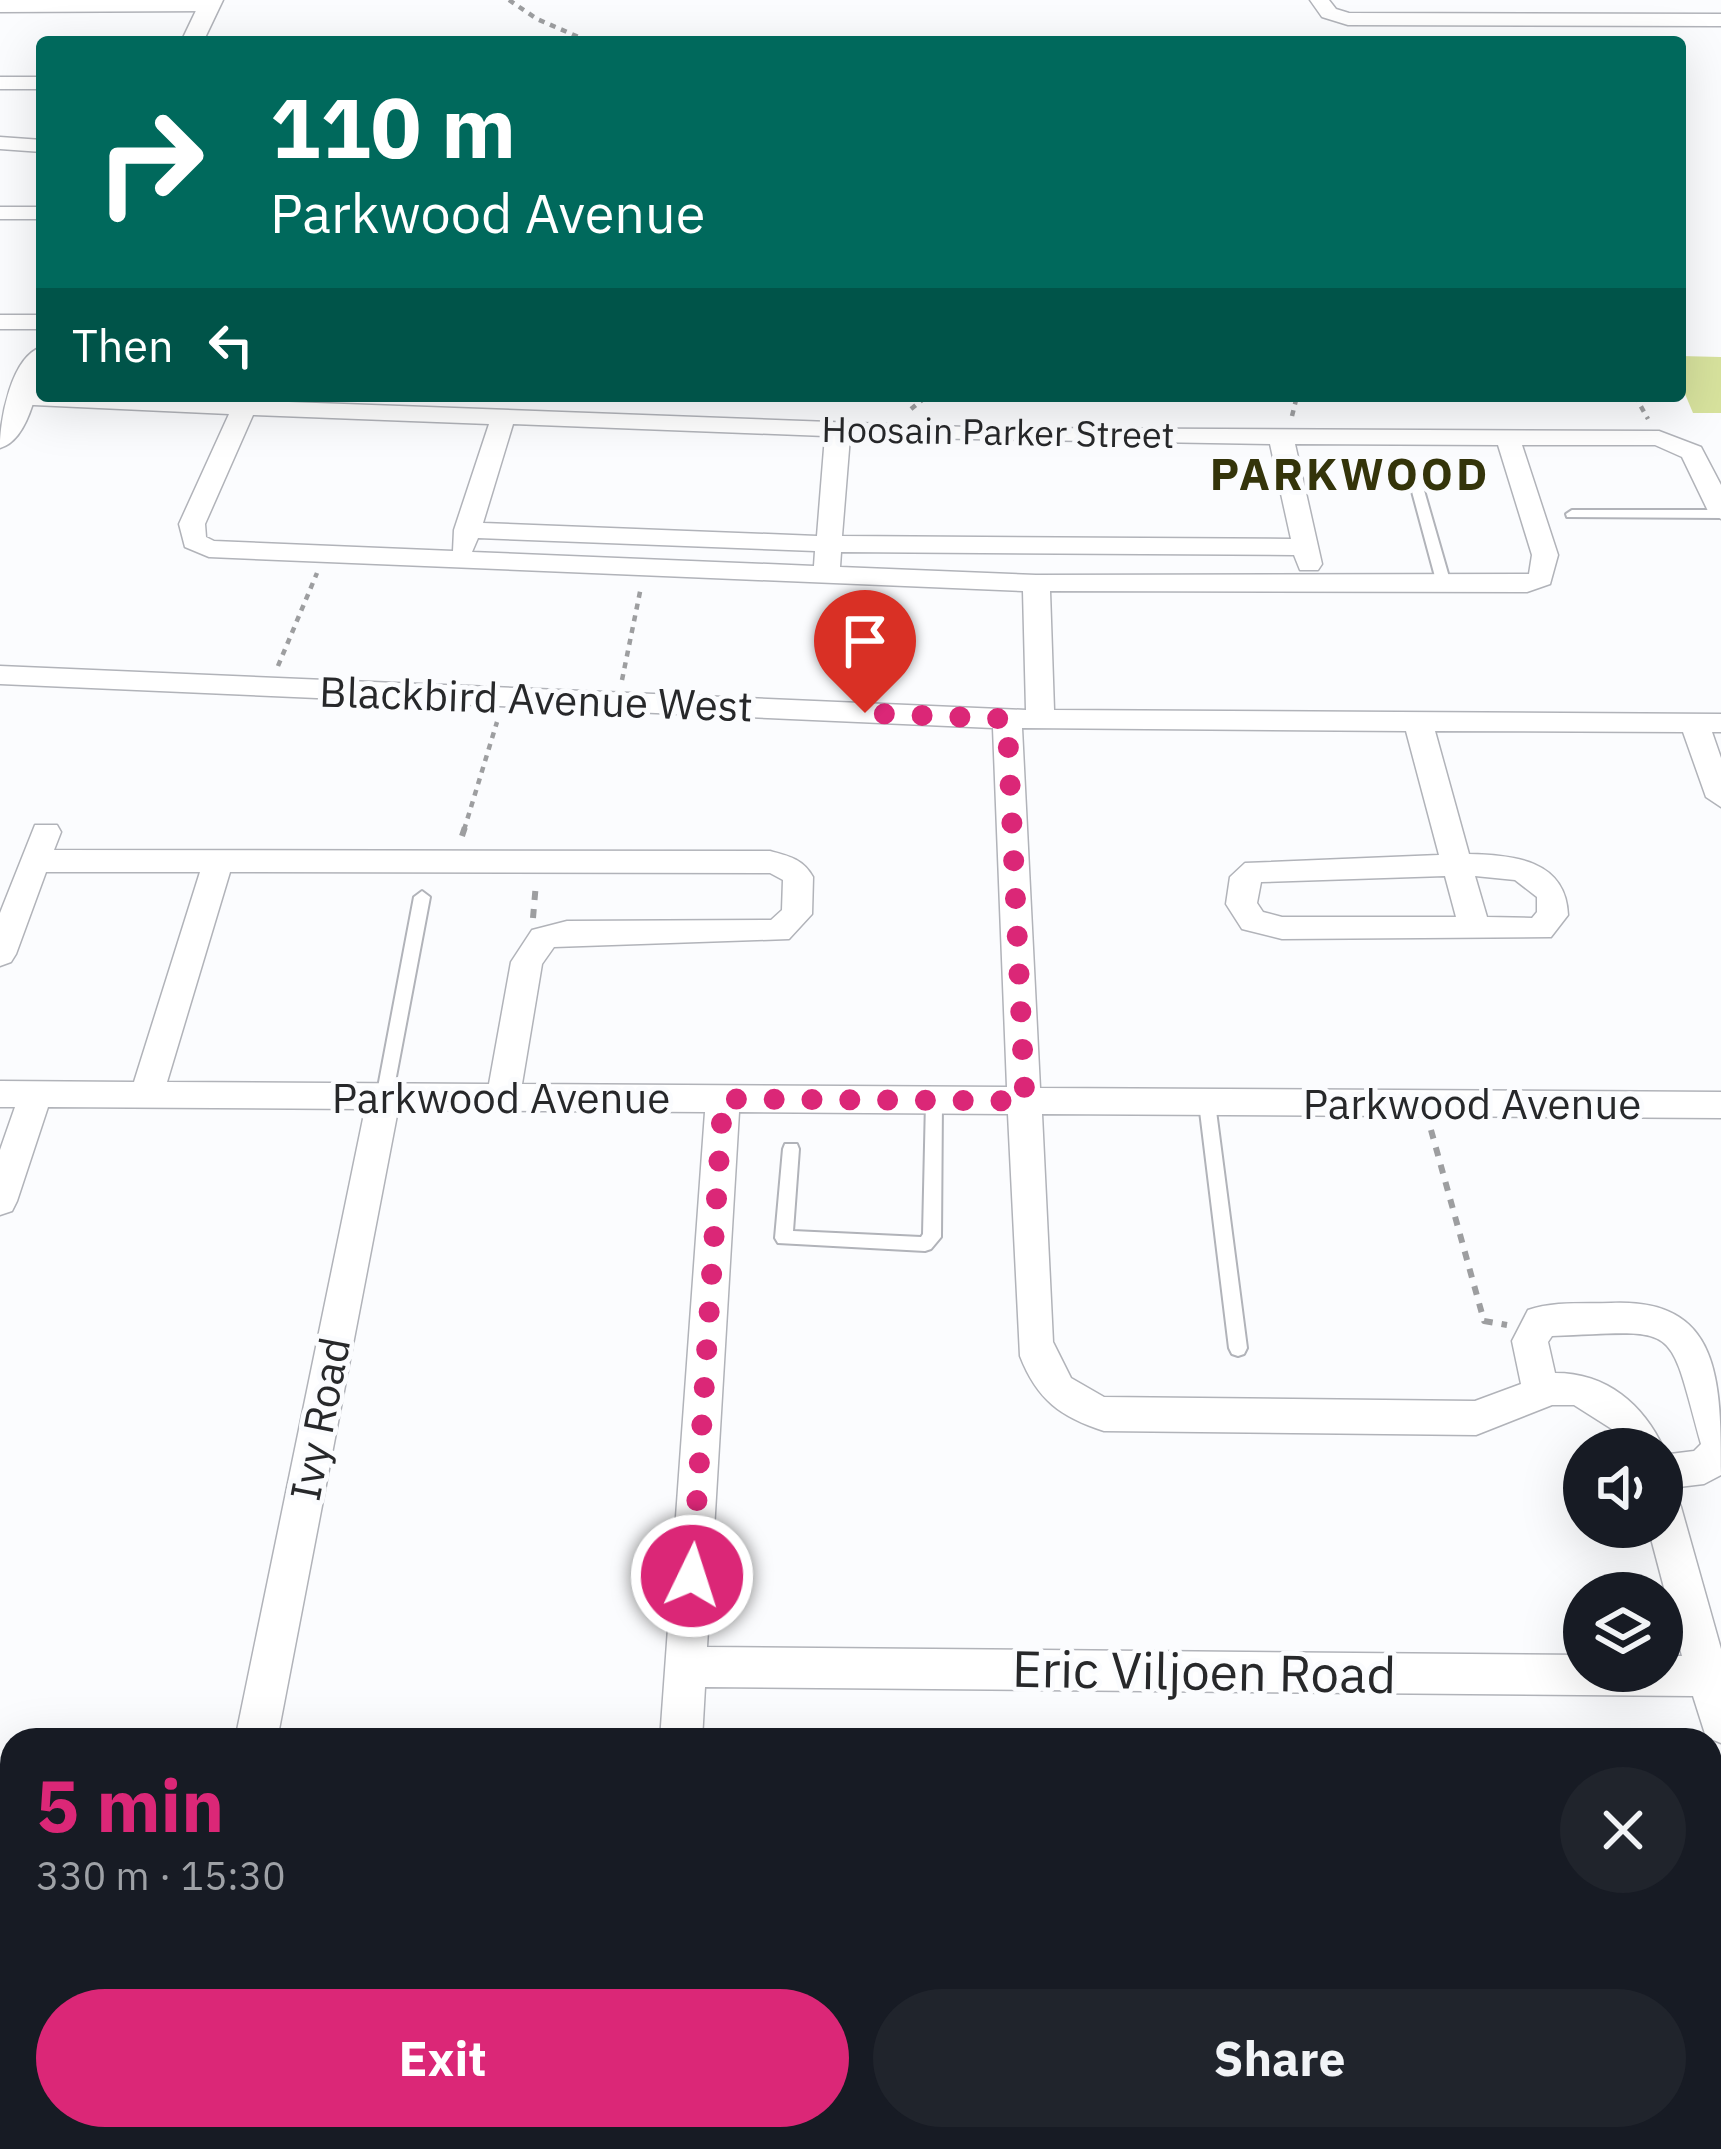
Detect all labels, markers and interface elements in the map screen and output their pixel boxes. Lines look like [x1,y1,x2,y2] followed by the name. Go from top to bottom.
[270,72,516,181] text: 110 m
[72,84,228,240] icon: right
[270,178,705,248] text: Parkwood Avenue
[198,312,264,378] icon: left
[72,316,174,374] text: Then
[821,405,1175,458] street label: Hoosain Parker Street
[1210,444,1490,502] district label: PARKWOOD
[814,590,916,713] pin
[832,608,898,674] icon: arrive
[318,663,754,734] street label: Blackbird Avenue West
[332,1070,670,1125] street label: Parkwood Avenue
[1303,1076,1641,1131] street label: Parkwood Avenue
[277,1333,362,1505] street label: Ivy Road
[1563,1428,1683,1692] map controls
[1563,1428,1683,1548] button: sound
[629,1513,755,1639] position arrow
[1563,1572,1683,1692] button: layers
[1011,1635,1397,1707] street label: Eric Viljoen Road
[36,1758,224,1852] text: 5 min
[1560,1767,1686,1893] button: close
[36,1850,286,1901] text: 330 m · 15:30
[36,1989,849,2127] button: Exit
[873,1989,1686,2127] button: Share

